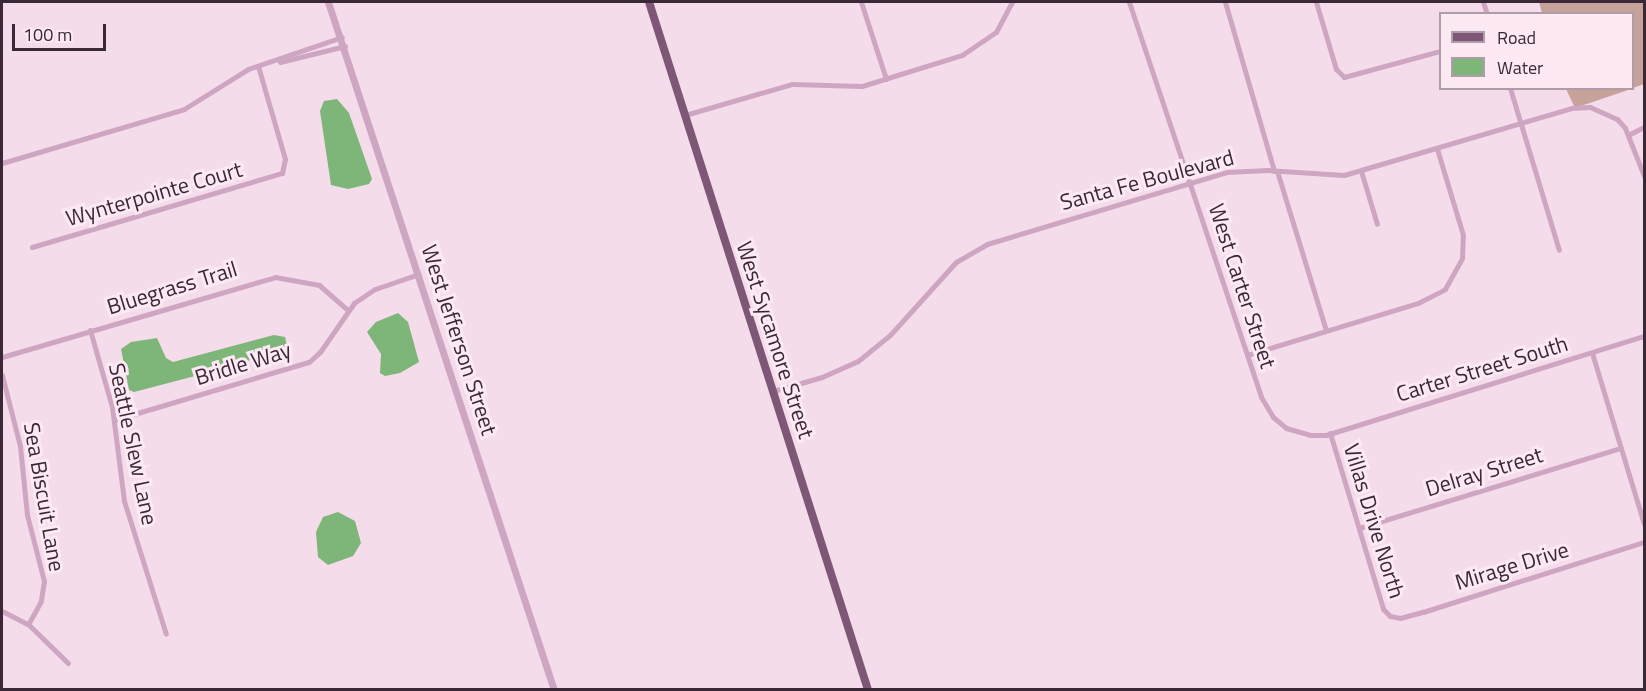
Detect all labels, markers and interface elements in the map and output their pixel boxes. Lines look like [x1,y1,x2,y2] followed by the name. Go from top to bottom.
[15,12,110,50] scale bar
[1439,12,1634,90] legend
[23,21,72,48] text: 100 m
[1497,24,1536,51] text: Road
[1497,54,1543,81] text: Water
[1057,144,1237,216] street label: Santa Fe Boulevard
[63,156,245,232] street label: Wynterpointe Court
[1203,200,1281,372] street label: West Carter Street
[731,238,819,442] street label: West Sycamore Street
[416,241,502,439] street label: West Jefferson Street
[104,256,240,320] street label: Bluegrass Trail
[1393,330,1571,408] street label: Carter Street South
[192,337,294,391] street label: Bridle Way
[103,361,163,527] street label: Seattle Slew Lane
[18,421,70,573] street label: Sea Biscuit Lane
[1338,440,1410,602] street label: Villas Drive North
[1422,442,1546,502] street label: Delray Street
[1452,536,1572,596] street label: Mirage Drive

